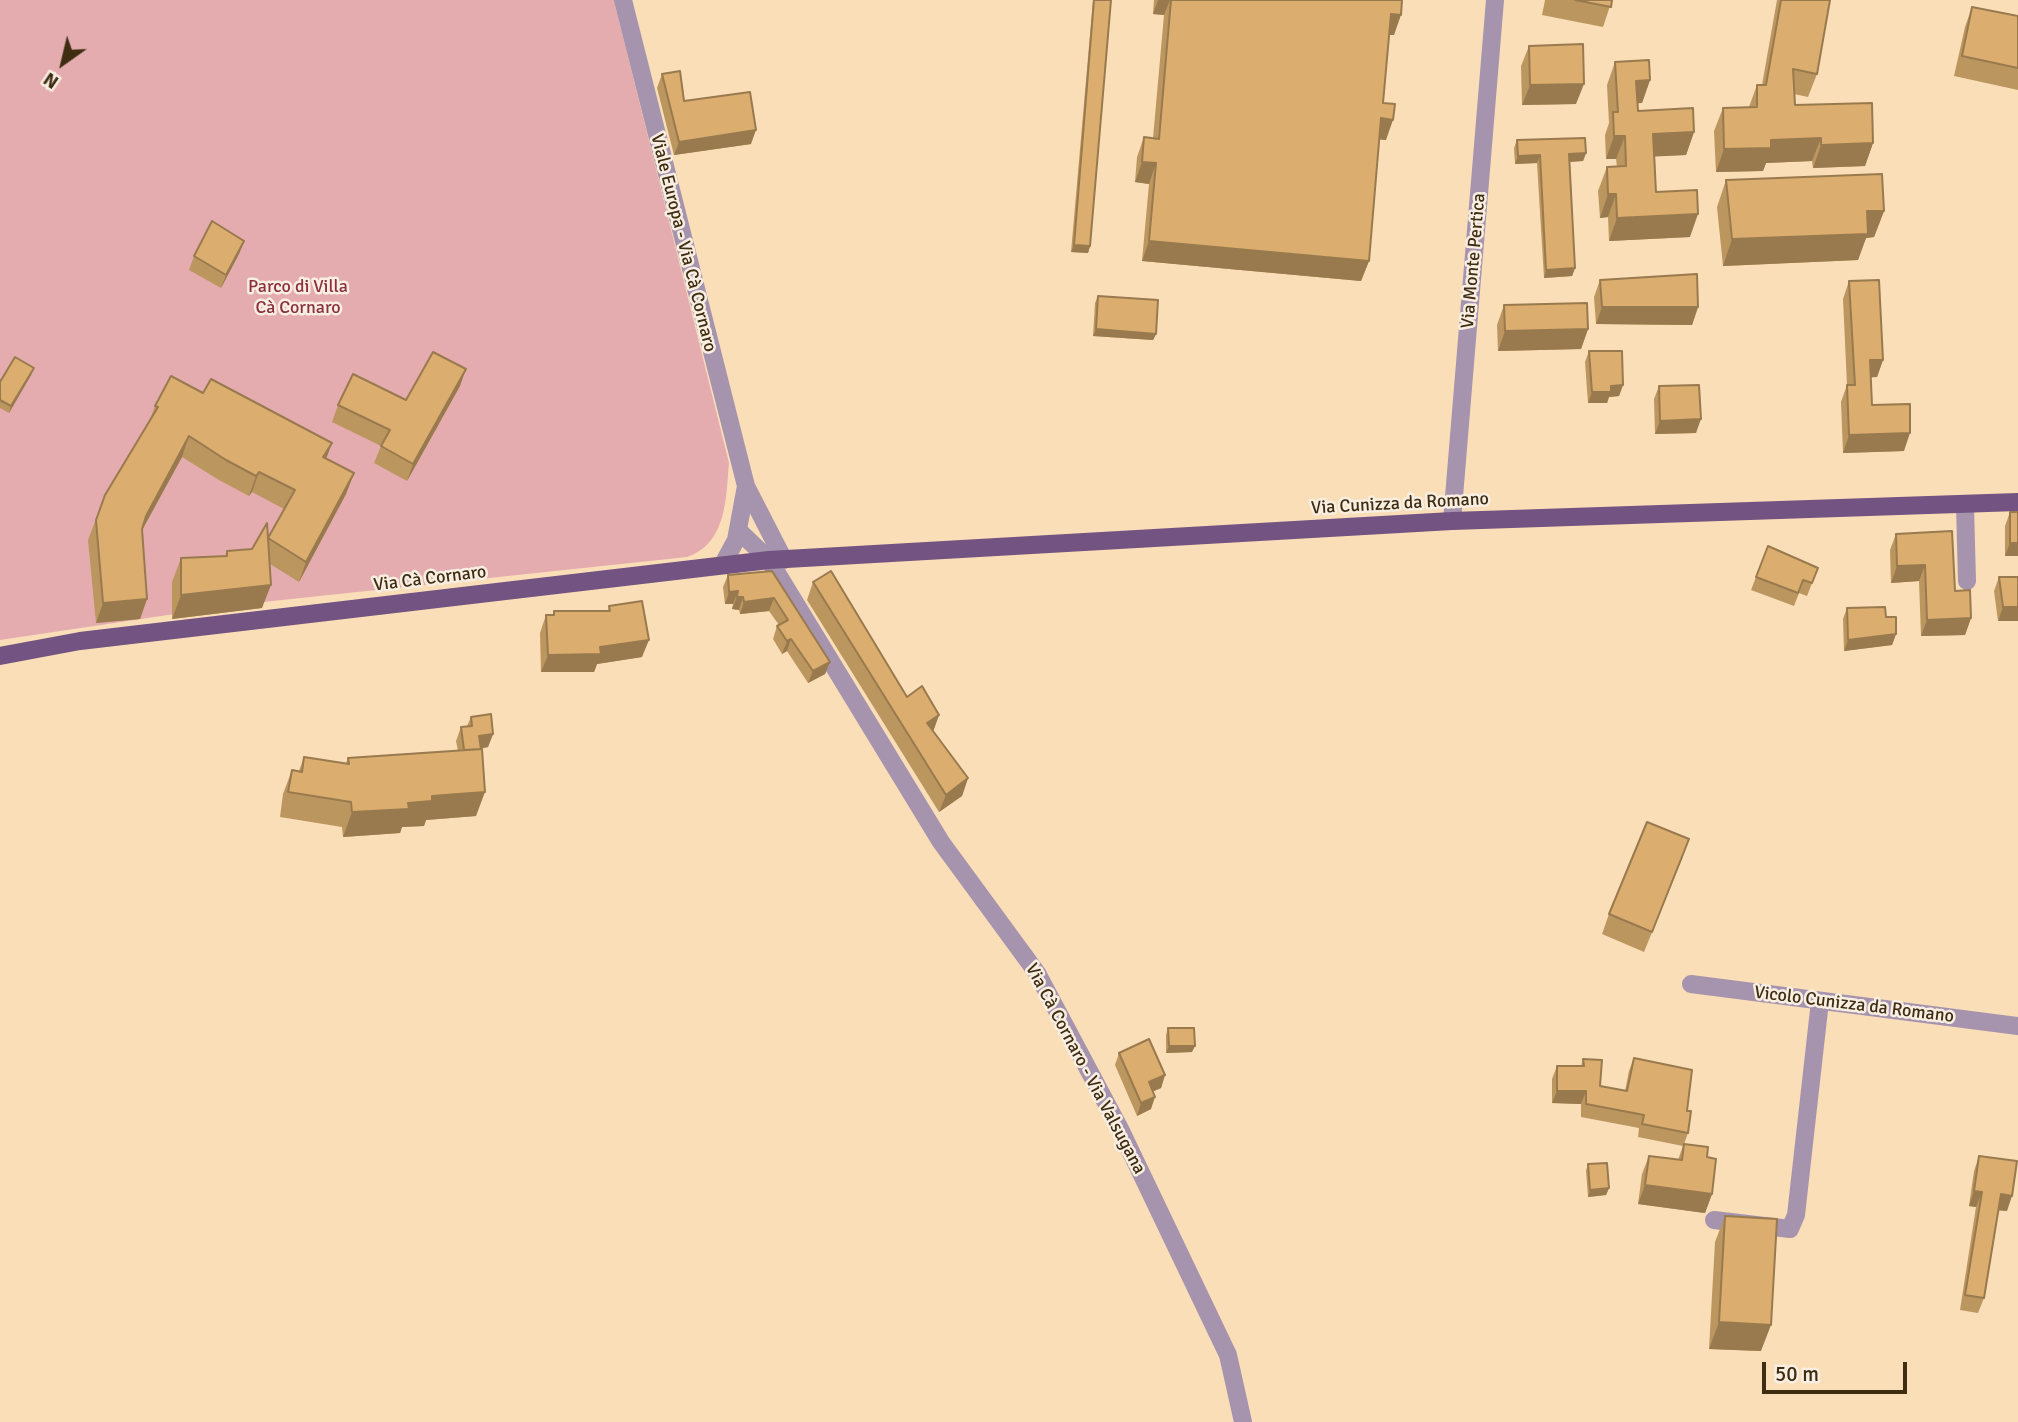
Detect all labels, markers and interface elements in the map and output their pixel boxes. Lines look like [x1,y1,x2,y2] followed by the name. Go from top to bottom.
[28,28,98,98] north arrow
[39,67,63,94] text: N
[645,132,721,354] street label: Viale Europa - Via Cà Cornaro
[1457,192,1491,330] street label: Via Monte Pertica
[248,276,348,318] park label: Parco di Villa Cà Cornaro
[1311,489,1489,519] street label: Via Cunizza da Romano
[372,561,488,597] street label: Via Cà Cornaro
[1020,960,1150,1178] street label: Via Cà Cornaro - Via Valsugana
[1753,982,1955,1028] street label: Vicolo Cunizza da Romano
[1766,1348,1911,1392] scale bar
[1775,1361,1819,1387] text: 50 m

